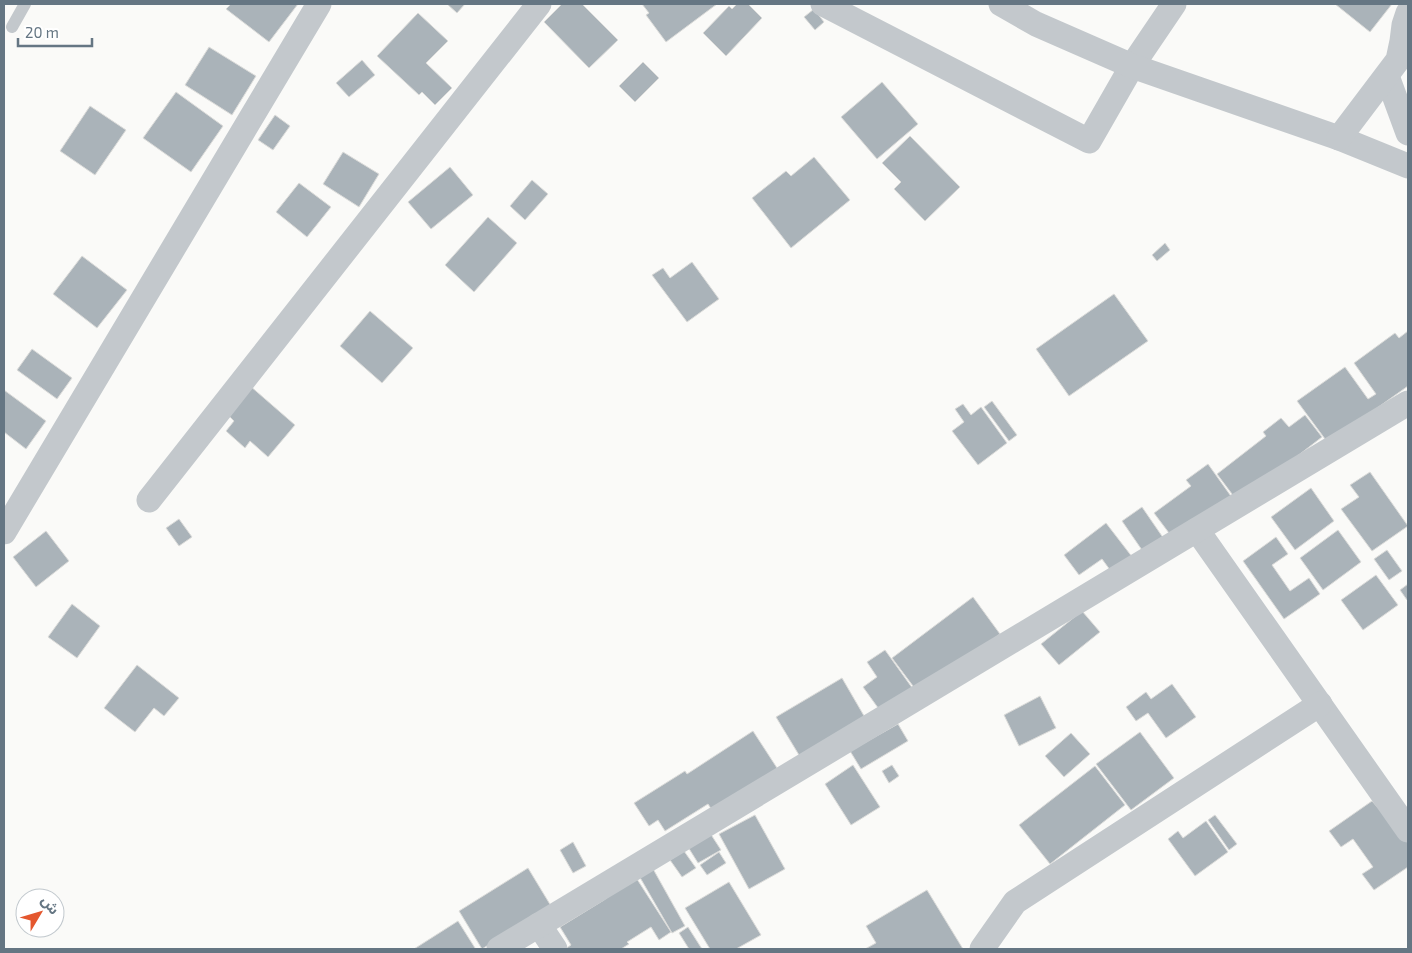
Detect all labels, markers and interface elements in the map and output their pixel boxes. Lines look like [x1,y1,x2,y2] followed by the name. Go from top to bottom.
[18,15,91,47] scale bar
[25,23,59,41] text: 20 m
[15,888,65,938] north arrow
[38,892,63,917] text: ش

